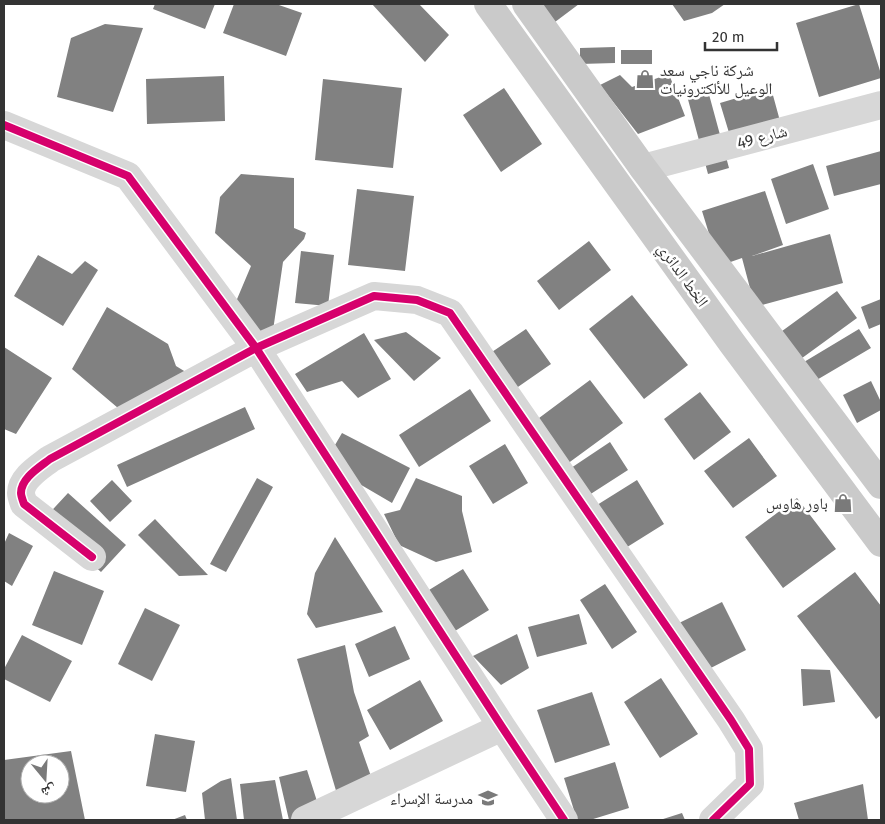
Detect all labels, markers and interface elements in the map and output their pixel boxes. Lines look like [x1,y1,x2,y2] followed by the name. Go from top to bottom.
[705,20,778,52] scale bar
[712,28,745,46] text: 20 m
[660,61,772,99] place label: شركة ناجي سعد الوعيل للألكترونيات
[634,68,656,90] shop icon: شركة ناجي سعد الوعيل للألكترونيات
[735,121,789,154] street label: شارع 49
[651,240,712,312] street label: الخط الدائري
[832,492,854,514] shop icon: باور هاوس
[766,494,828,514] place label: باور هاوس
[20,754,70,804] north arrow
[39,781,59,801] text: ش
[477,787,499,809] school or university icon: مدرسة الإسراء
[390,789,473,808] place label: مدرسة الإسراء

